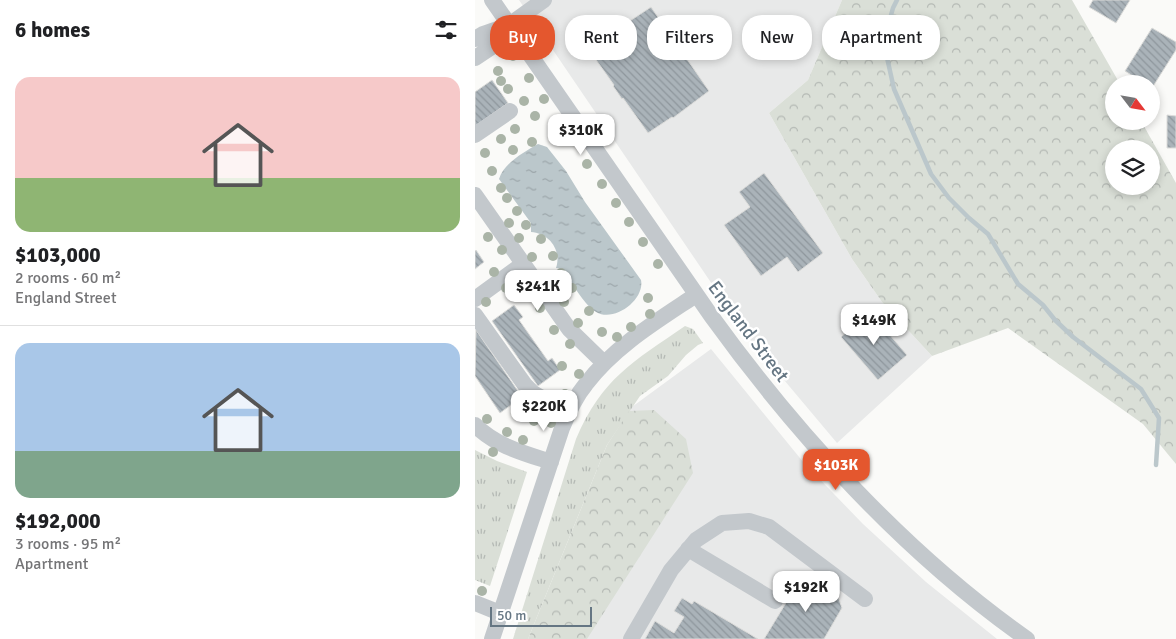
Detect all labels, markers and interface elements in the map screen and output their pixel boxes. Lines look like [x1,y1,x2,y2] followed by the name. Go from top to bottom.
[490,15,555,60] chip: Buy
[565,15,637,60] chip: Rent
[647,15,732,60] chip: Filters
[742,15,812,60] chip: New
[822,15,940,60] chip: Apartment
[432,16,460,44] icon: filters
[15,17,90,43] text: 6 homes
[1105,75,1160,130] north arrow
[1105,75,1160,195] map controls
[193,110,283,200] icon: home
[546,114,616,156] pin: $310K
[559,120,603,140] text: $310K
[1105,140,1160,195] button: layers
[15,242,101,268] text: $103,000
[15,268,121,288] text: 2 rooms · 60 m²
[503,270,573,312] pin: $241K
[516,276,560,296] text: $241K
[702,276,794,387] street label: England Street
[15,288,116,308] text: England Street
[839,304,909,346] pin: $149K
[852,310,896,330] text: $149K
[193,375,283,465] icon: home
[509,390,579,432] pin: $220K
[522,396,566,416] text: $220K
[801,448,871,491] pin: $103K
[814,455,858,475] text: $103K
[15,508,101,534] text: $192,000
[15,534,121,554] text: 3 rooms · 95 m²
[15,554,88,574] text: Apartment
[771,570,841,613] pin: $192K
[784,577,828,597] text: $192K
[490,604,593,627] scale bar
[497,607,526,624] text: 50 m

